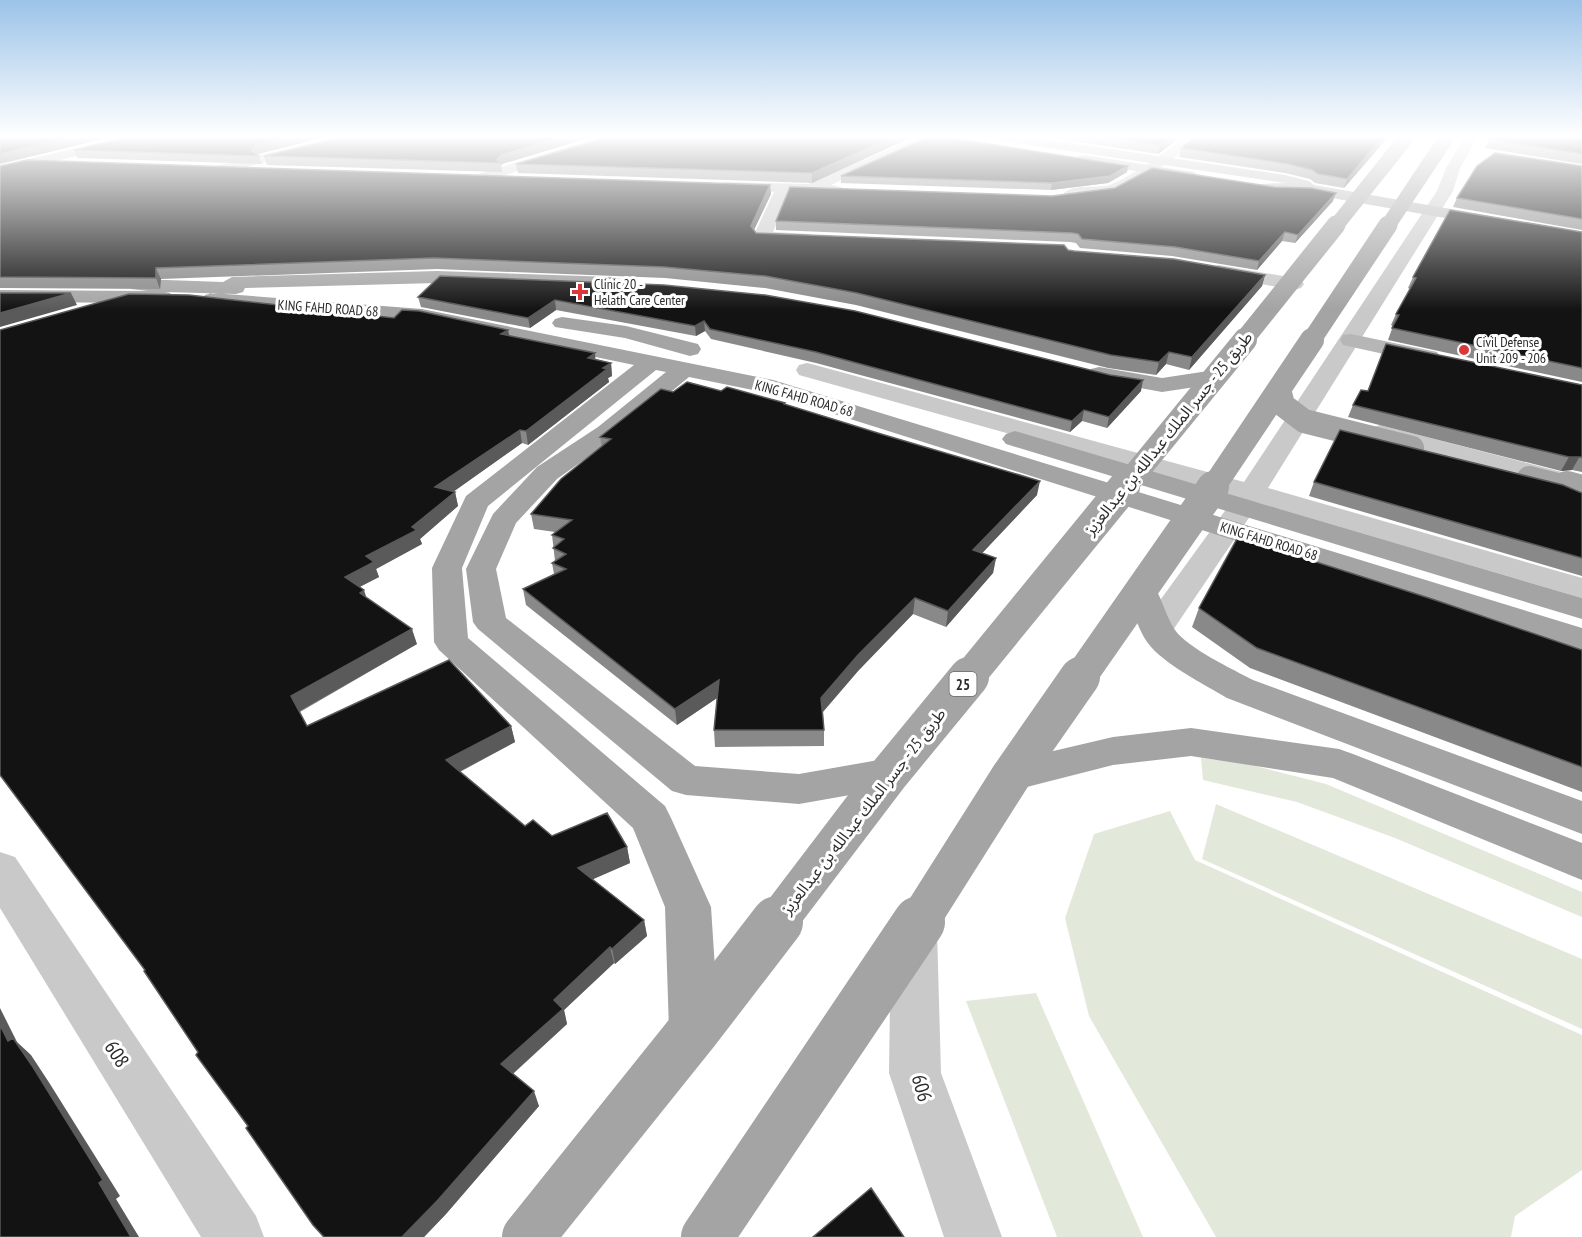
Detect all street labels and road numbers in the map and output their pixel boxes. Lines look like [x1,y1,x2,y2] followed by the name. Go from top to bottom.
[277,295,379,321] street label: KING FAHD ROAD 68
[1079,327,1257,540] street label: طريق 25 - جسر الملك عبدالله بن عبدالعزيز
[753,375,855,421] street label: KING FAHD ROAD 68
[1218,518,1320,564] street label: KING FAHD ROAD 68
[950,672,976,696] road number: 25
[776,704,951,919] street label: طريق 25 - جسر الملك عبدالله بن عبدالعزيز
[99,1036,135,1072] street label: 608
[906,1071,938,1105] street label: 606

